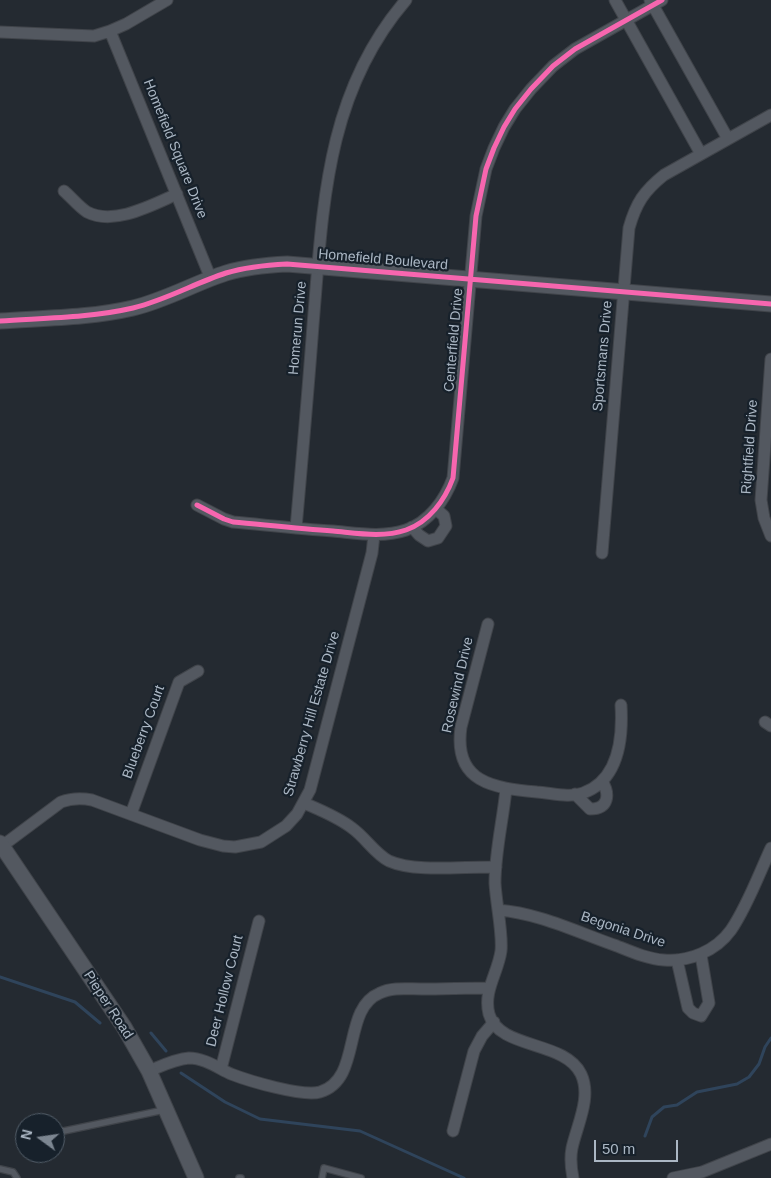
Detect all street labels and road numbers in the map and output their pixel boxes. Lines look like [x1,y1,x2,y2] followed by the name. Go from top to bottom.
[139,77,211,221] street label: Homefield Square Drive
[318,246,448,274] street label: Homefield Boulevard
[286,280,310,376] street label: Homerun Drive
[441,287,467,393] street label: Centerfield Drive
[590,300,616,412] street label: Sportsmans Drive
[738,399,762,495] street label: Rightfield Drive
[280,629,344,799] street label: Strawberry Hill Estate Drive
[439,635,477,735] street label: Rosewind Drive
[119,683,169,781] street label: Blueberry Court
[579,908,667,952] street label: Begonia Drive
[203,933,247,1049] street label: Deer Hollow Court
[80,968,136,1042] street label: Pieper Road

